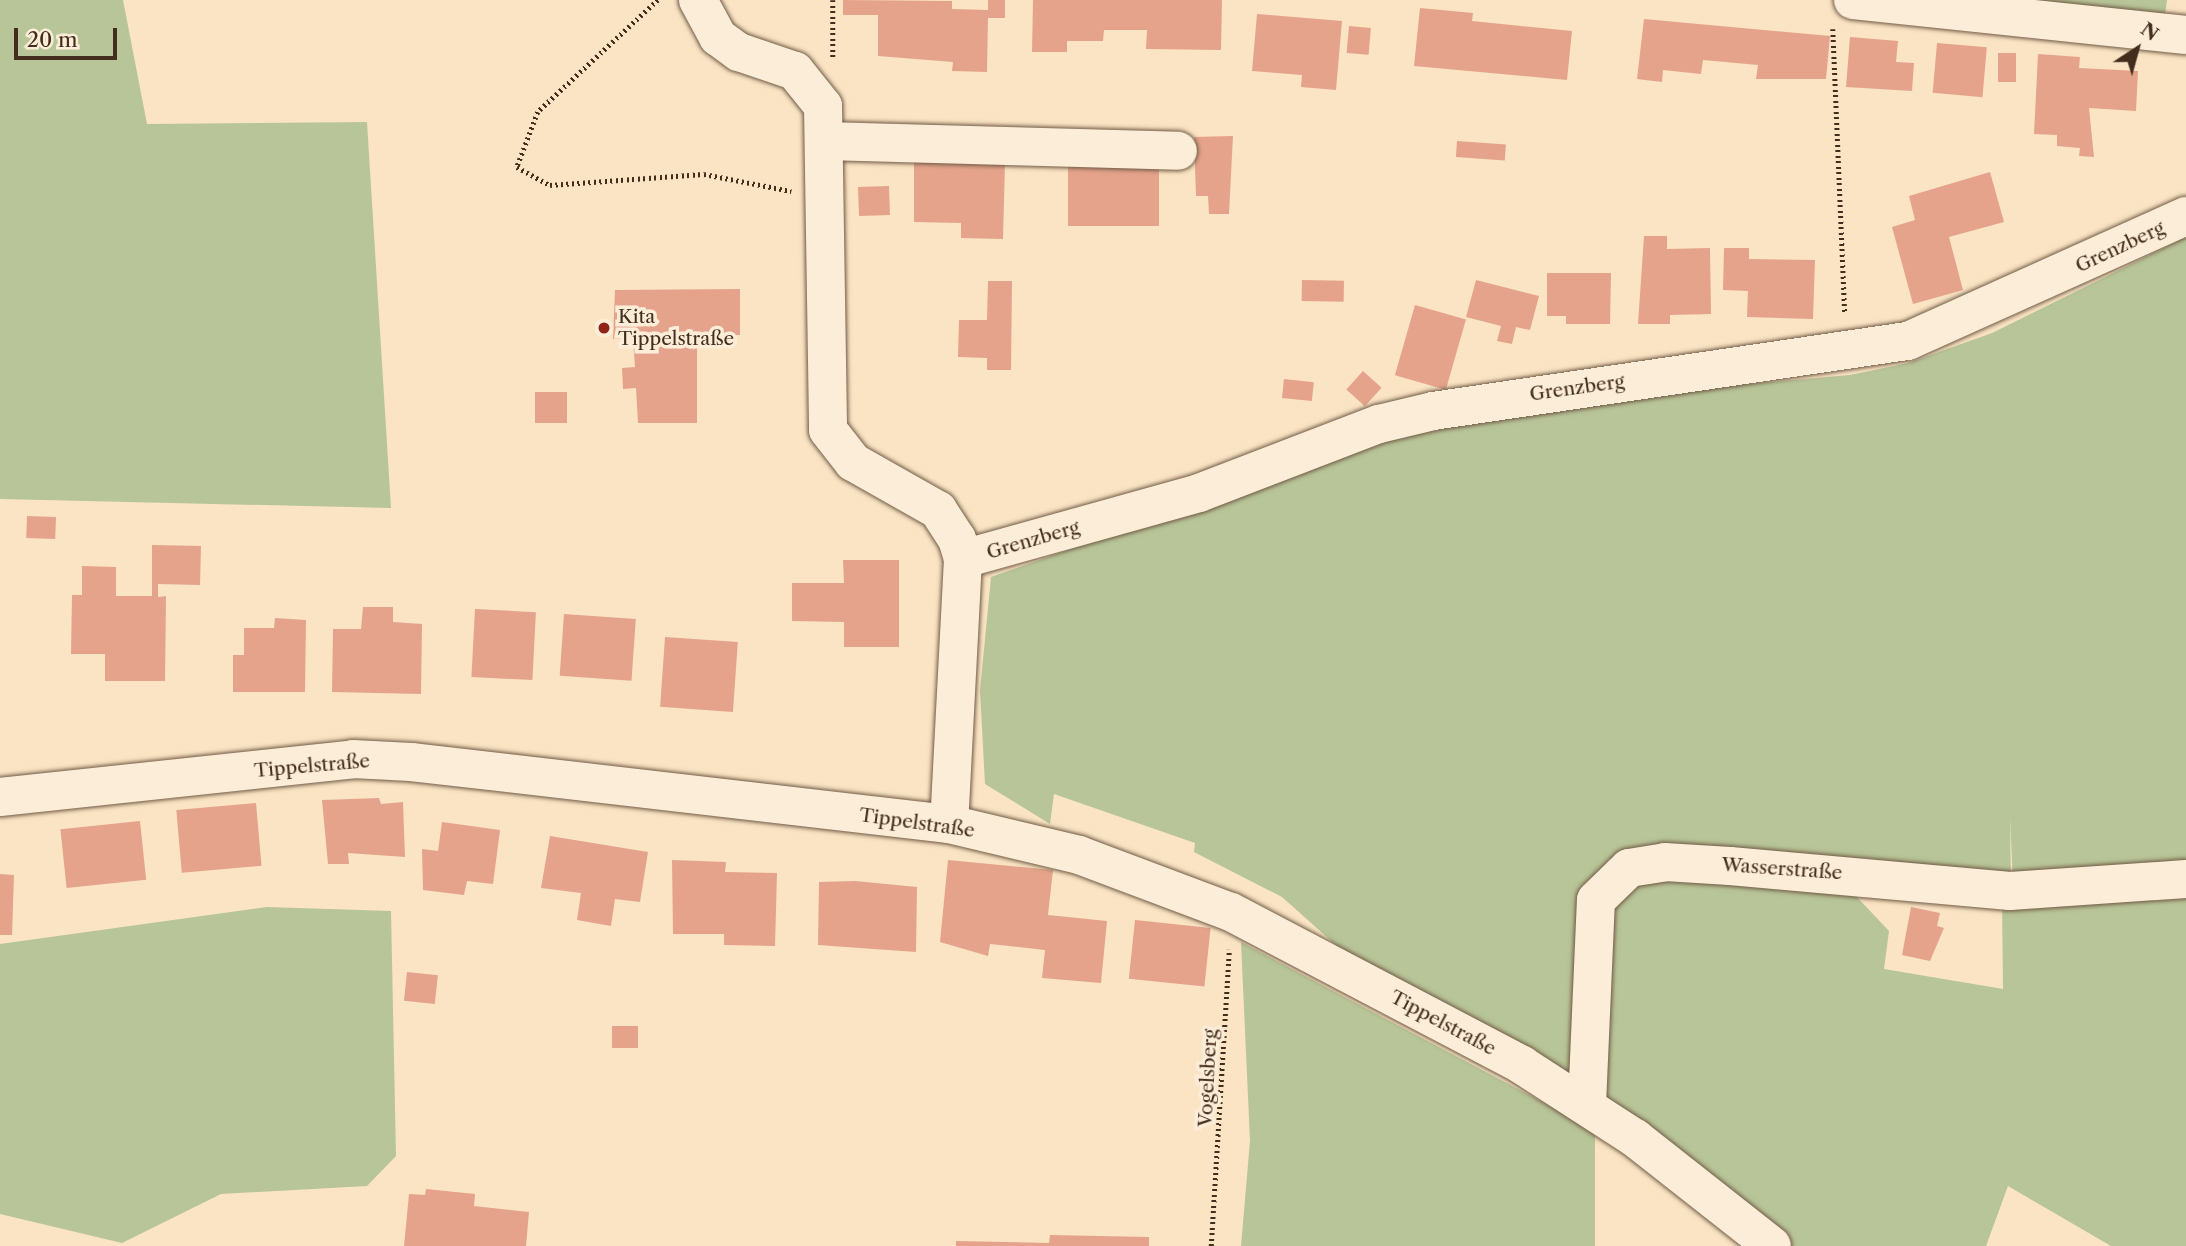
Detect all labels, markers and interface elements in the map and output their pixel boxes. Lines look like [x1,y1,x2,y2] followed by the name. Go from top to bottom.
[18,14,121,58] scale bar
[2102,14,2172,84] north arrow
[2136,17,2163,46] text: N
[27,27,78,52] text: 20 m
[2072,217,2168,277] street label: Grenzberg
[618,306,734,350] place label: Kita Tippelstraße
[596,320,612,336] marker: Kita Tippelstraße
[1528,370,1626,406] street label: Grenzberg
[984,516,1082,564] street label: Grenzberg
[253,750,371,782] street label: Tippelstraße
[858,804,976,842] street label: Tippelstraße
[1721,853,1843,885] street label: Wasserstraße
[1386,986,1500,1060] street label: Tippelstraße
[1194,1028,1222,1128] street label: Vogelsberg

